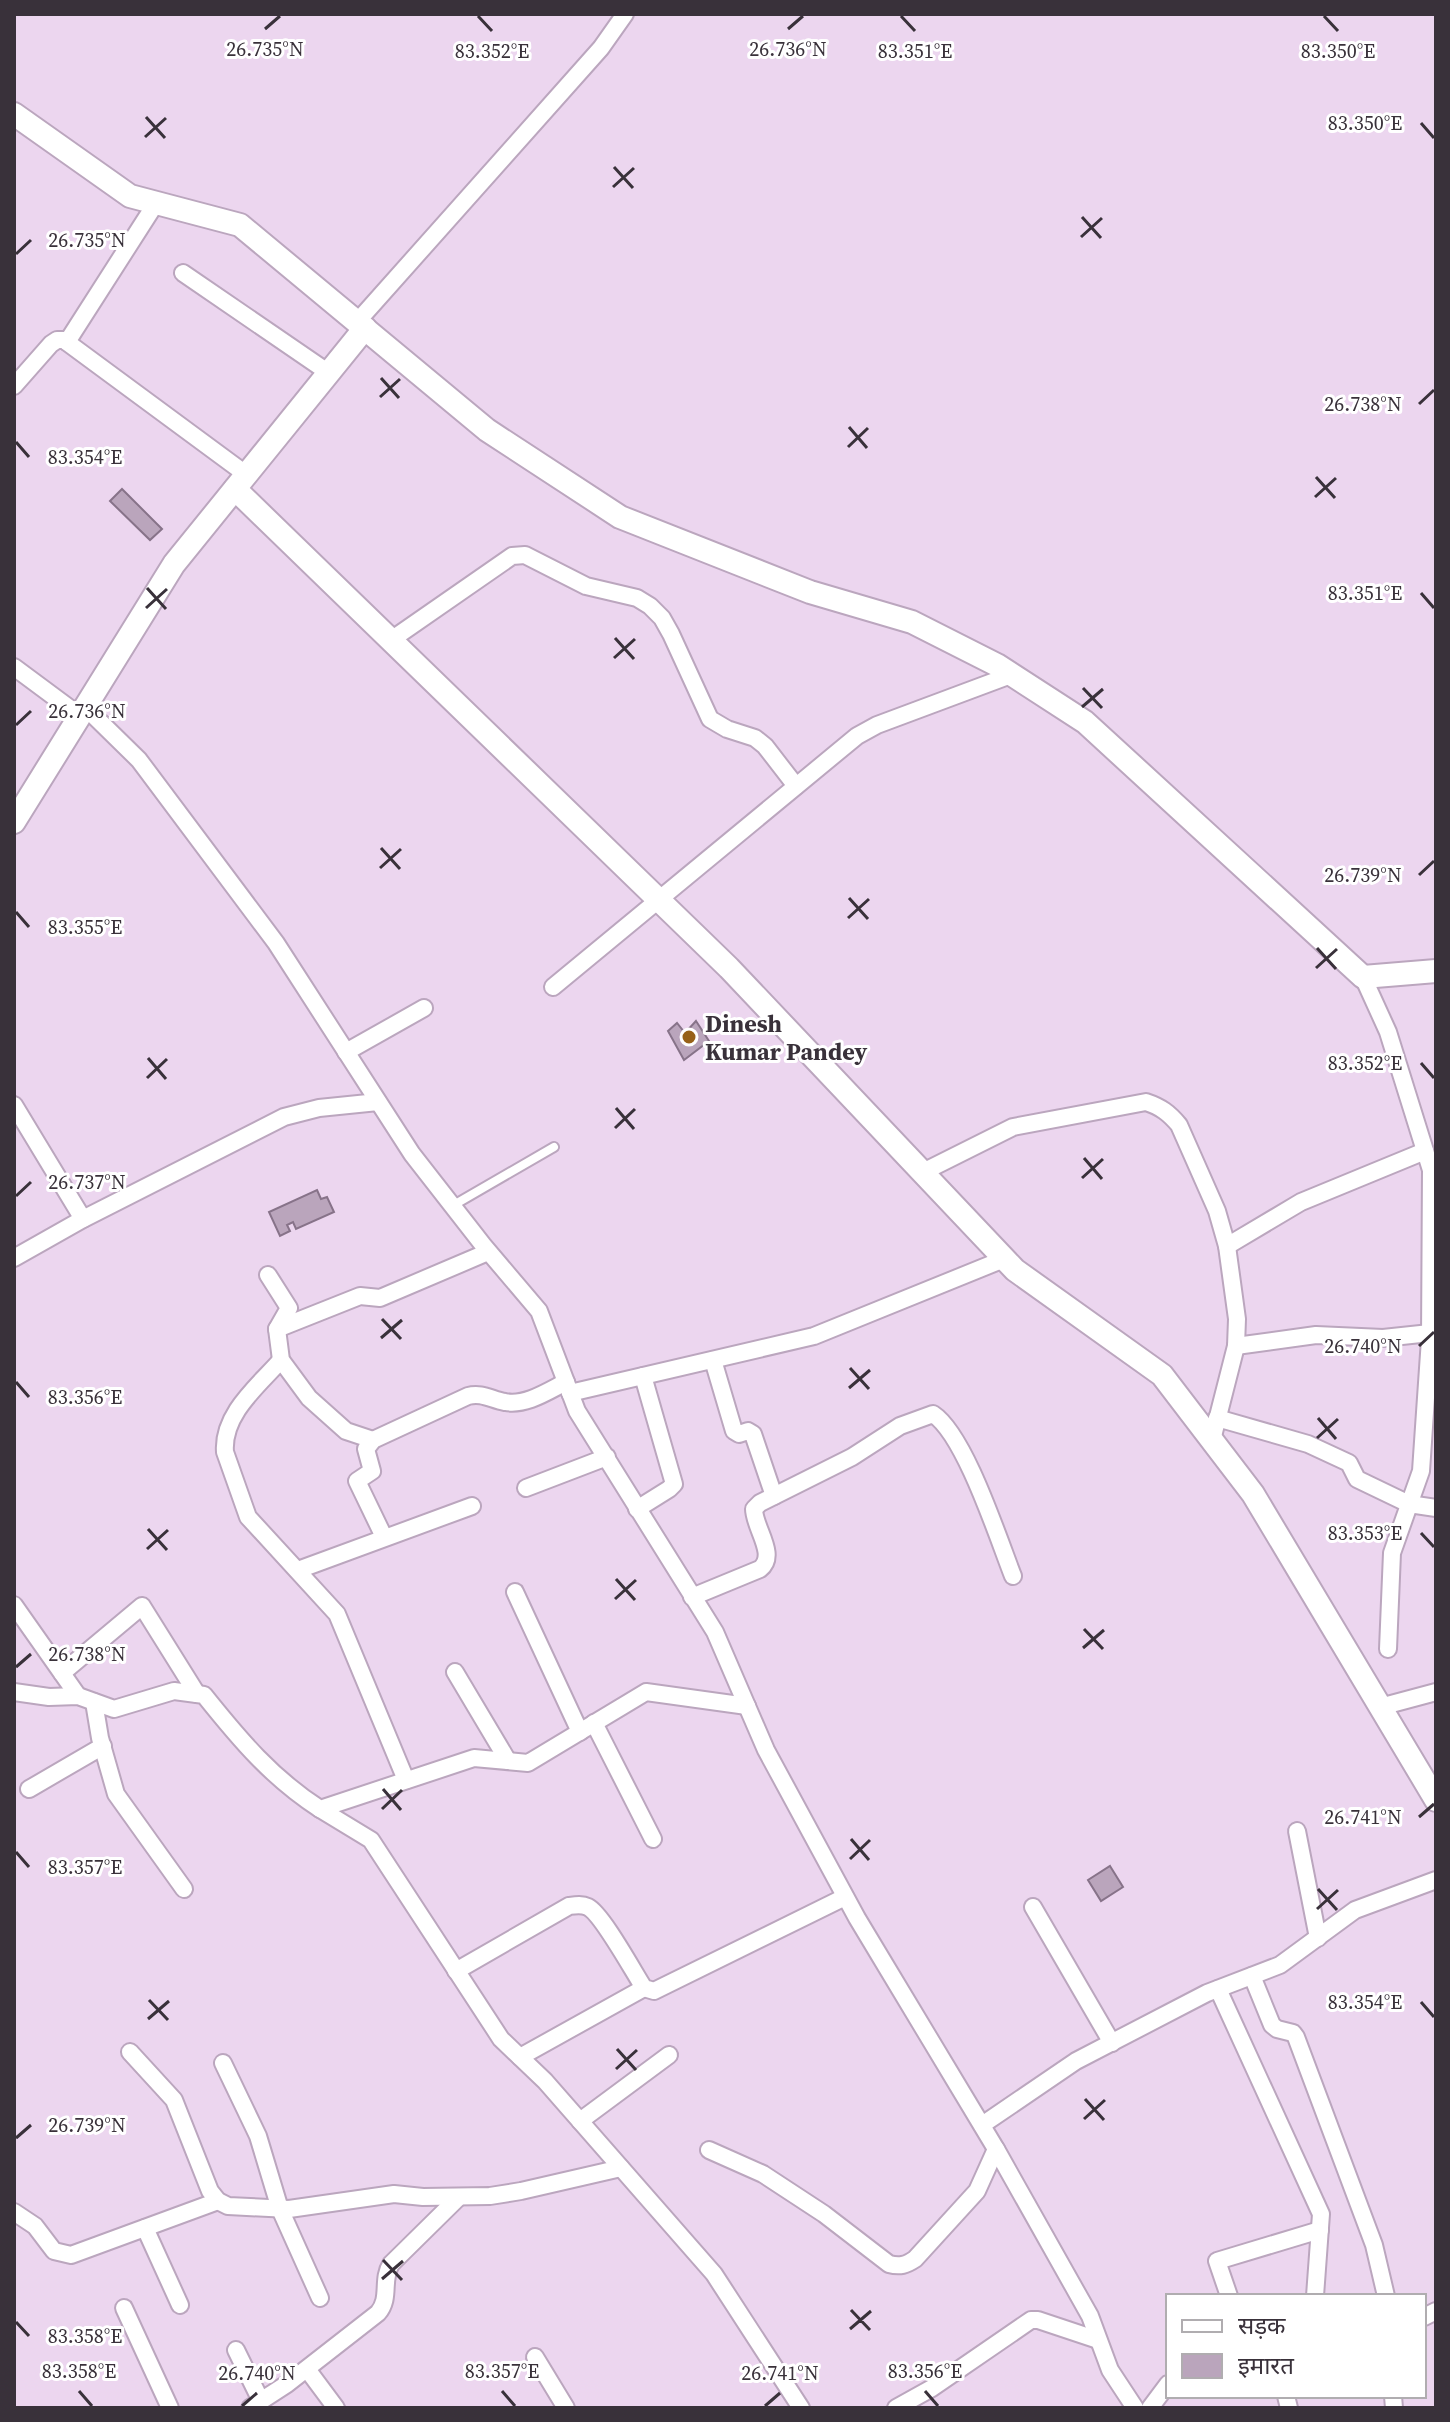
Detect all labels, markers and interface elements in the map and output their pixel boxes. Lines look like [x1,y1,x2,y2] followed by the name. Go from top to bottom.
[226,35,304,63] text: 26.735°N
[749,35,827,63] text: 26.736°N
[455,37,529,65] text: 83.352°E
[878,37,952,65] text: 83.351°E
[1301,37,1375,65] text: 83.350°E
[1328,109,1402,137] text: 83.350°E
[48,226,126,254] text: 26.735°N
[1324,390,1402,418] text: 26.738°N
[48,443,122,471] text: 83.354°E
[1328,579,1402,607] text: 83.351°E
[48,697,126,725] text: 26.736°N
[1324,861,1402,889] text: 26.739°N
[48,913,122,941] text: 83.355°E
[705,1007,867,1068] place label: Dinesh Kumar Pandey
[680,1028,698,1046] marker: Dinesh Kumar Pandey
[1328,1049,1402,1077] text: 83.352°E
[48,1168,126,1196] text: 26.737°N
[1324,1332,1402,1360] text: 26.740°N
[48,1383,122,1411] text: 83.356°E
[1328,1519,1402,1547] text: 83.353°E
[48,1640,126,1668] text: 26.738°N
[1324,1803,1402,1831] text: 26.741°N
[48,1853,122,1881] text: 83.357°E
[1328,1988,1402,2016] text: 83.354°E
[48,2111,126,2139] text: 26.739°N
[1166,2294,1426,2398] legend
[1238,2309,1286,2342] text: सड़क
[48,2322,122,2350] text: 83.358°E
[1238,2349,1295,2382] text: इमारत
[42,2357,116,2385] text: 83.358°E
[465,2357,539,2385] text: 83.357°E
[888,2357,962,2385] text: 83.356°E
[218,2359,296,2387] text: 26.740°N
[741,2359,819,2387] text: 26.741°N

